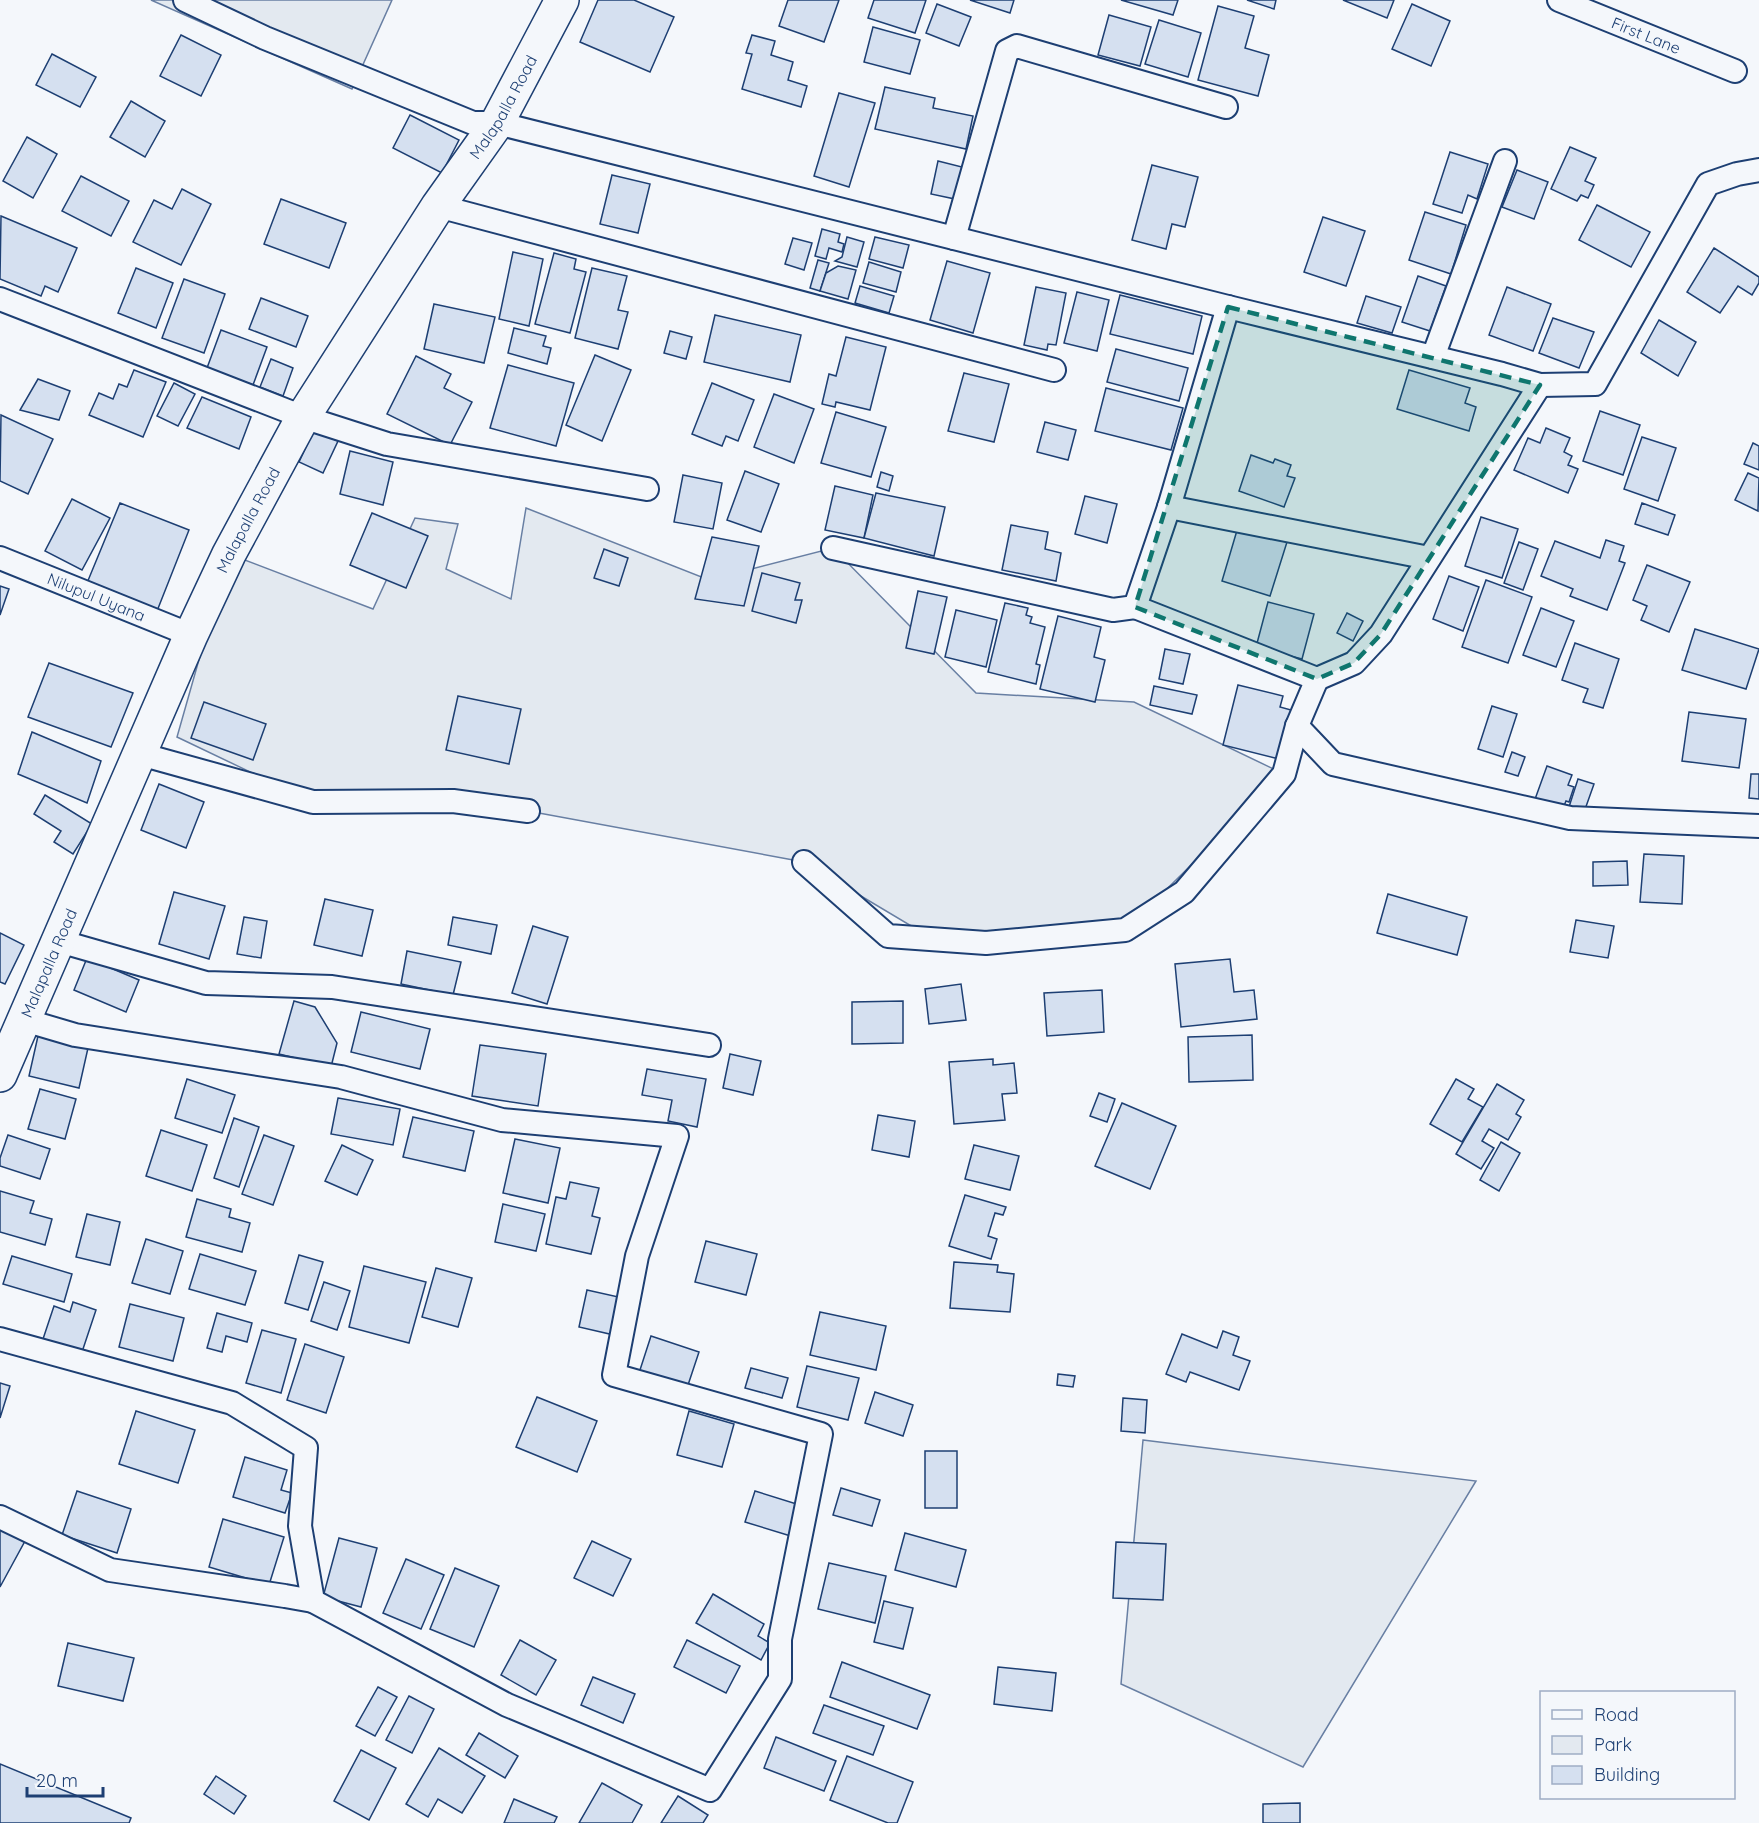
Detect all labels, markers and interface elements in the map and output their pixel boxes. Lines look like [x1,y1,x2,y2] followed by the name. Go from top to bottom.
[1609,12,1684,58] street label: First Lane
[465,52,541,163] street label: Malapalla Road
[212,464,284,576] street label: Malapalla Road
[45,568,148,626] street label: Nilupul Uyana
[16,905,81,1021] street label: Malapalla Road
[1540,1691,1735,1799] legend
[1594,1703,1639,1726] text: Road
[1594,1733,1632,1756] text: Park
[27,1760,104,1798] scale bar
[1594,1763,1660,1786] text: Building
[36,1769,78,1792] text: 20 m

